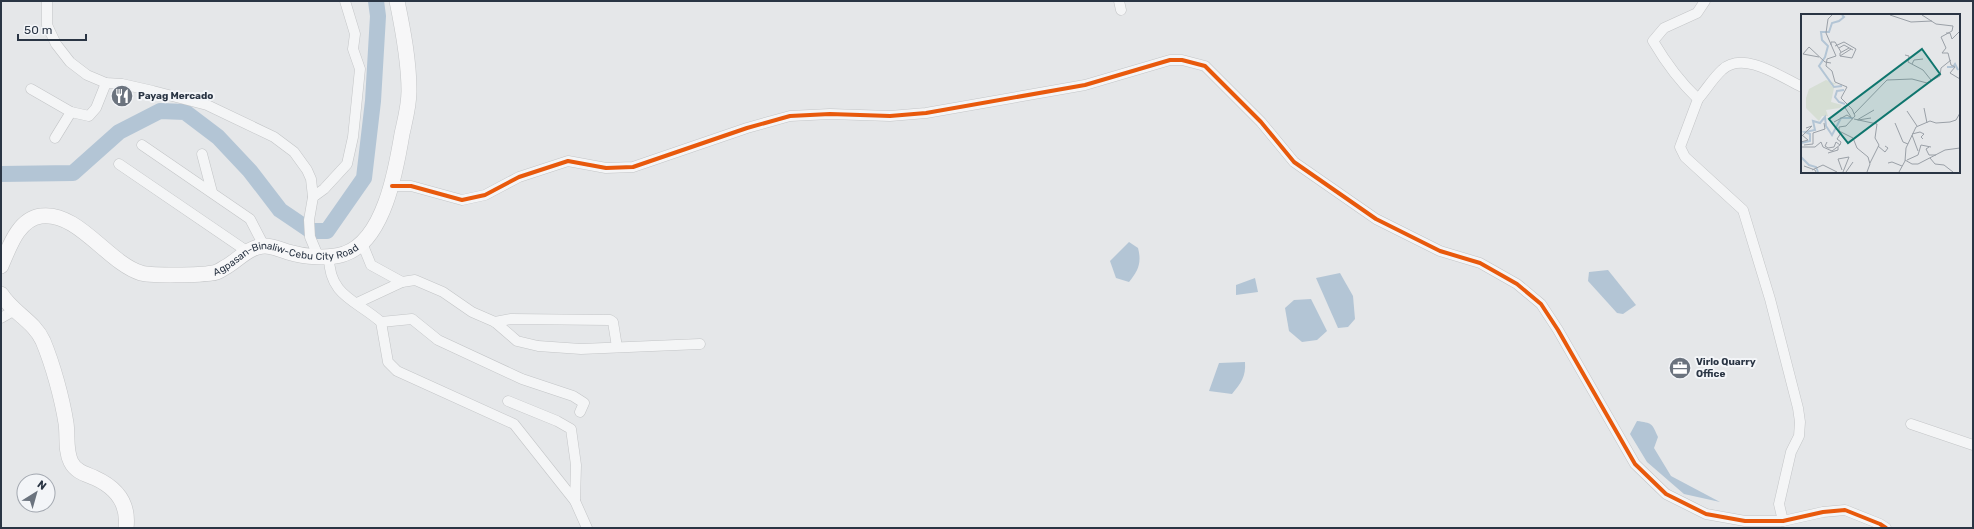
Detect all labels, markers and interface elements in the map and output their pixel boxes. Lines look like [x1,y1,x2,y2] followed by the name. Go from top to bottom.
[1801,14,1960,173] inset map
[18,16,86,42] scale bar
[24,23,52,37] text: 50 m
[109,83,135,109] restaurant icon: Payag Mercado
[138,90,213,102] place label: Payag Mercado
[211,240,361,279] street label: Agpasan-Binaliw-Cebu City Road
[1667,355,1693,381] office icon: Virlo Quarry Office
[1696,356,1756,380] place label: Virlo Quarry Office
[16,473,56,513] north arrow
[35,478,49,493] text: N

